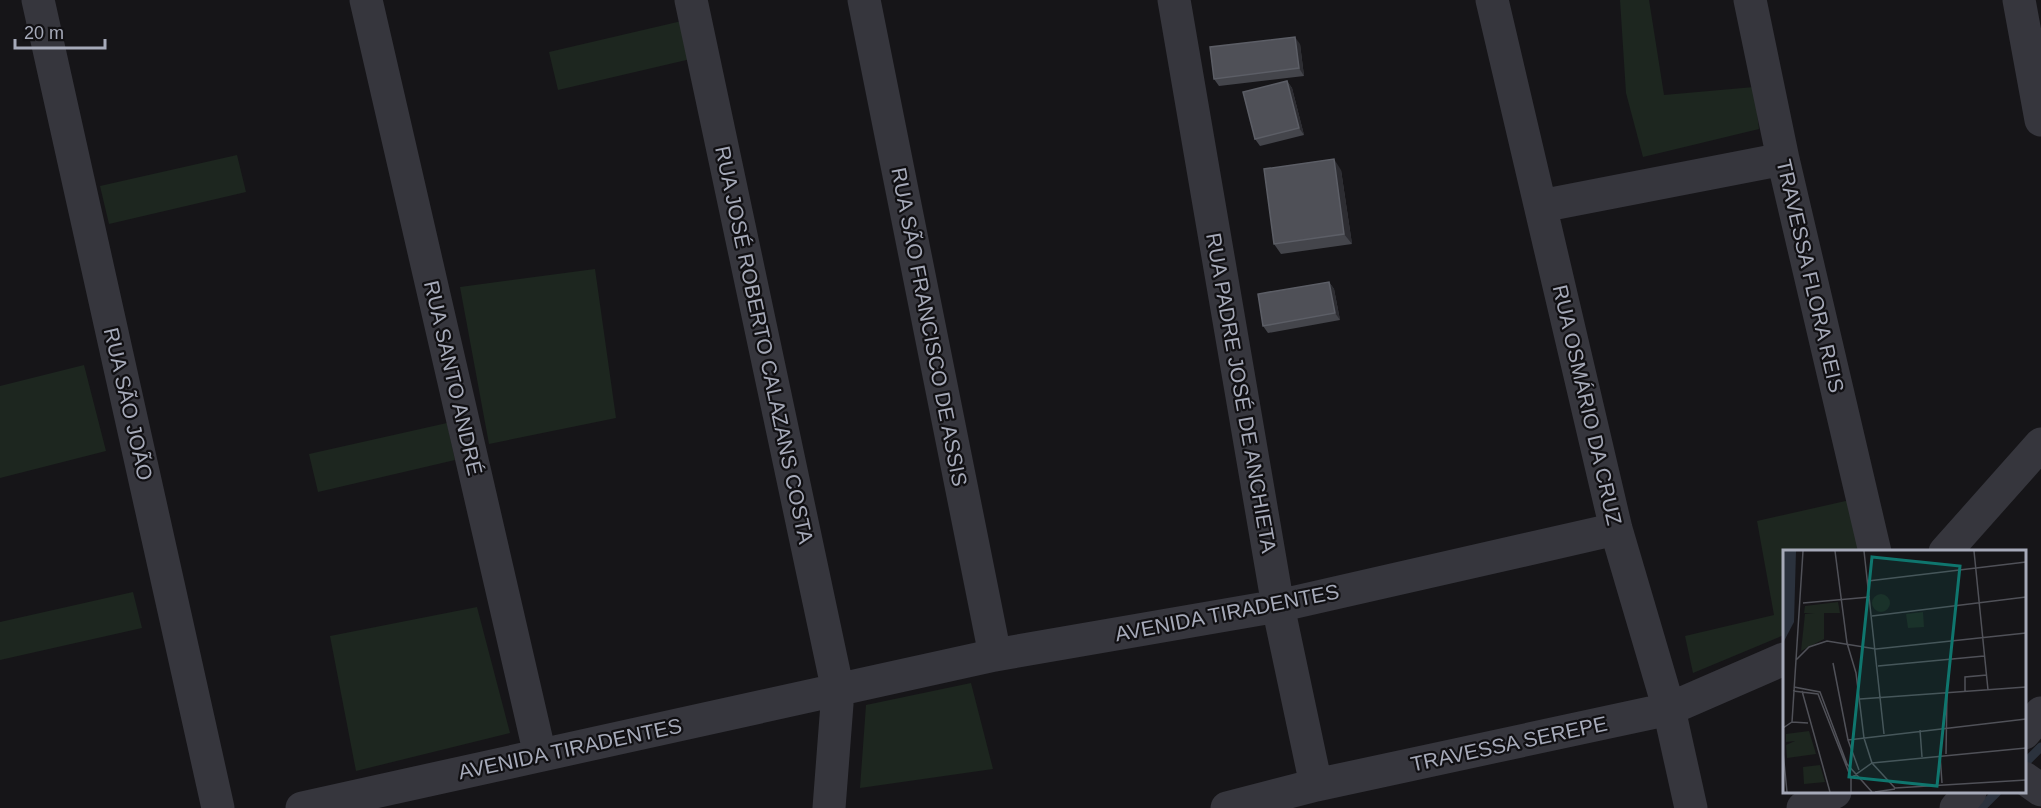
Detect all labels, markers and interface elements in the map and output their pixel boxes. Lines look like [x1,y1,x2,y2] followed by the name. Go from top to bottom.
[15,12,105,50] scale bar
[24,23,64,43] text: 20 m
[711,144,818,546] street label: RUA JOSÉ ROBERTO CALAZANS COSTA
[1772,157,1849,395] street label: TRAVESSA FLORA REIS
[887,165,972,488] street label: RUA SÃO FRANCISCO DE ASSIS
[1202,231,1281,555] street label: RUA PADRE JOSÉ DE ANCHIETA
[420,278,487,478] street label: RUA SANTO ANDRÉ
[1549,282,1626,528] street label: RUA OSMÁRIO DA CRUZ
[100,325,157,483] street label: RUA SÃO JOÃO
[1783,550,2026,793] inset map
[1113,579,1341,646] street label: AVENIDA TIRADENTES
[1409,711,1609,776] street label: TRAVESSA SEREPE
[456,714,684,783] street label: AVENIDA TIRADENTES

